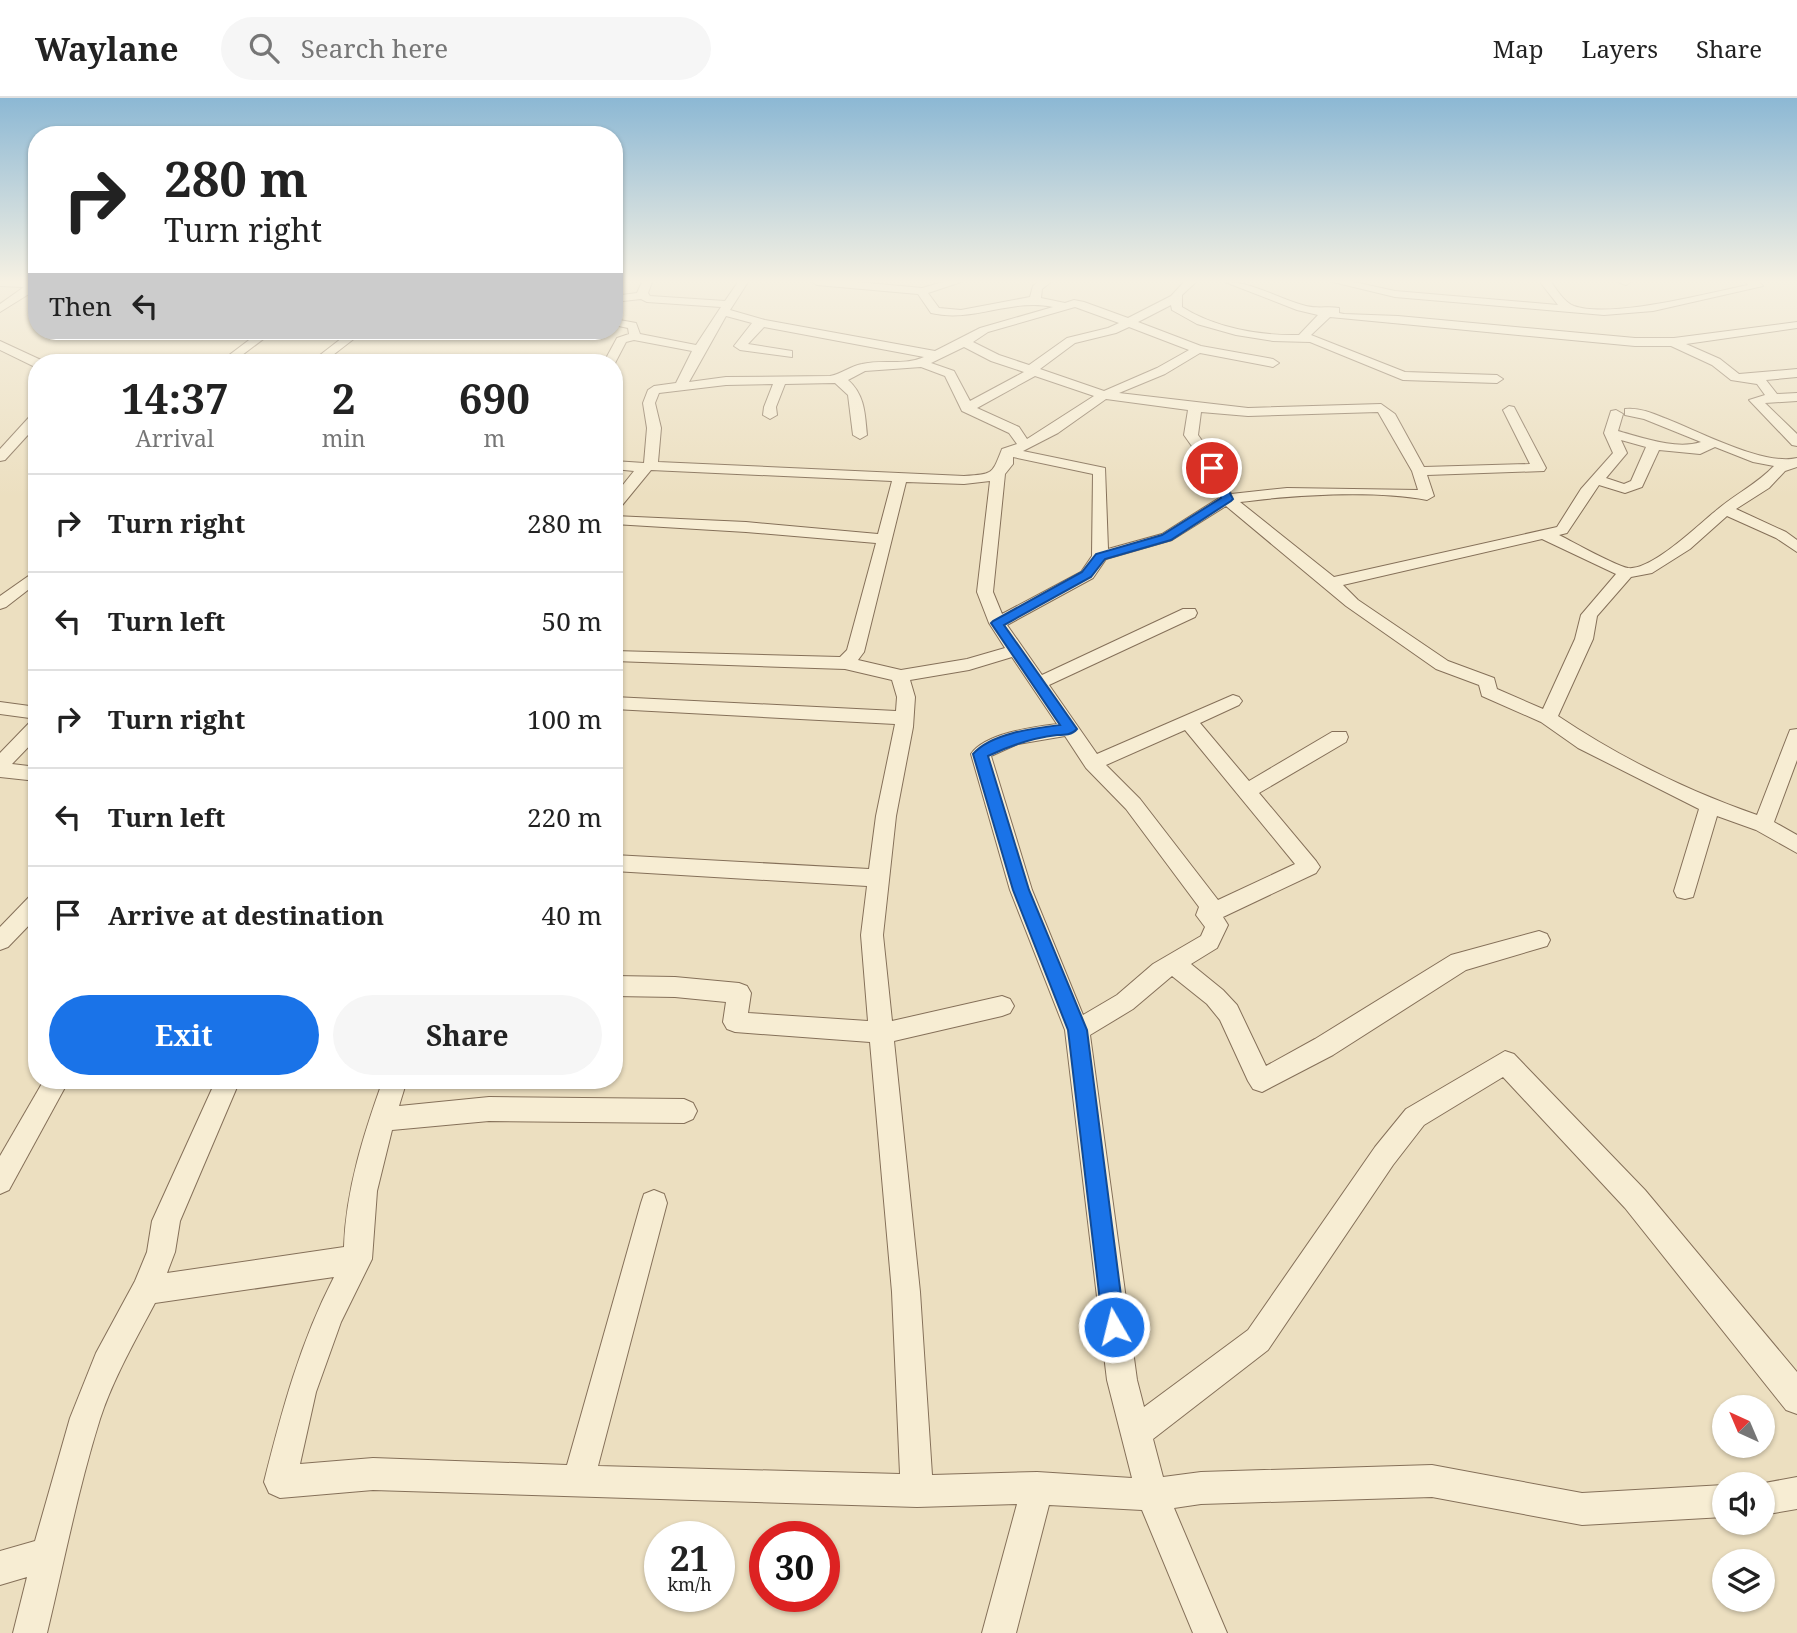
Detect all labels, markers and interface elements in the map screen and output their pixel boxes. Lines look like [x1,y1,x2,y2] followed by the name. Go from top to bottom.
[221,17,711,80] search box
[35,26,179,71] text: Waylane
[245,29,283,67] icon: search
[301,30,448,66] text: Search here
[1493,32,1544,65] text: Map
[1582,32,1658,65] text: Layers
[1696,32,1762,65] text: Share
[164,145,308,211] text: 280 m
[49,154,140,245] icon: right
[164,208,322,251] text: Turn right
[126,287,164,325] icon: left
[49,288,112,324] text: Then
[121,369,229,426] text: 14:37
[332,369,356,426] text: 2
[459,369,530,426] text: 690
[136,422,214,454] text: Arrival
[322,422,366,454] text: min
[483,422,505,454] text: m
[1182,438,1242,498] pin
[1193,449,1231,487] icon: arrive
[49,504,87,542] icon: right
[108,505,245,541] text: Turn right
[527,505,602,541] text: 280 m
[49,602,87,640] icon: left
[108,603,225,639] text: Turn left
[542,603,602,639] text: 50 m
[49,700,87,738] icon: right
[108,701,245,737] text: Turn right
[527,701,602,737] text: 100 m
[49,798,87,836] icon: left
[108,799,225,835] text: Turn left
[527,799,602,835] text: 220 m
[49,896,87,934] icon: arrive
[108,897,384,933] text: Arrive at destination
[542,897,602,933] text: 40 m
[49,995,319,1075] button: Exit
[333,995,602,1075] button: Share
[1077,1290,1151,1364] position arrow
[1712,1395,1774,1458] north arrow
[1712,1395,1775,1612] map controls
[1712,1472,1775,1535] button: sound
[749,1521,840,1612] speed limit sign: 30
[670,1534,709,1581] text: 21
[1712,1549,1775,1612] button: layers
[667,1572,712,1596] text: km/h

